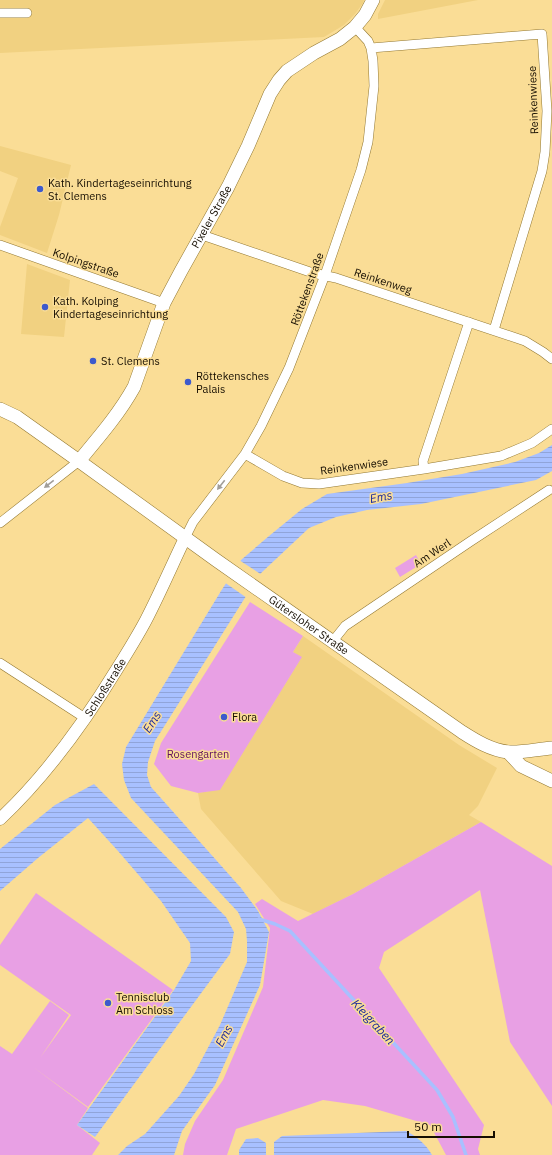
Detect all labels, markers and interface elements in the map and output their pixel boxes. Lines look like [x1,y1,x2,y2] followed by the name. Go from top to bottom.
[525,66,541,134] street label: Reinkenwiese
[48,176,192,203] place label: Kath. Kindertageseinrichtung St. Clemens
[188,183,235,251] street label: Pixeler Straße
[35,184,45,194] marker: Kath. Kindertageseinrichtung St. Clemens
[51,245,121,281] street label: Kolpingstraße
[287,251,327,327] street label: Röttekenstraße
[352,265,414,297] street label: Reinkenweg
[53,294,168,321] place label: Kath. Kolping Kindertageseinrichtung
[40,302,50,312] marker: Kath. Kolping Kindertageseinrichtung
[101,354,160,368] place label: St. Clemens
[88,356,98,366] marker: St. Clemens
[196,369,269,396] place label: Röttekensches Palais
[183,377,193,387] marker: Röttekensches Palais
[319,454,389,478] street label: Reinkenwiese
[217,479,226,490] one-way arrow
[43,480,54,489] one-way arrow
[368,487,394,506] water label: Ems
[411,535,453,571] street label: Am Werl
[266,592,351,658] street label: Gütersloher Straße
[81,656,129,719] street label: Schloßstraße
[139,708,164,735] water label: Ems
[232,710,257,724] place label: Flora
[219,712,229,722] marker: Flora
[167,747,229,761] park label: Rosengarten
[116,990,173,1017] place label: Tennisclub Am Schloss
[348,996,398,1048] water label: Kleigraben
[103,998,113,1008] marker: Tennisclub Am Schloss
[212,1022,236,1049] water label: Ems
[408,1113,494,1139] scale bar
[414,1119,442,1134] text: 50 m

